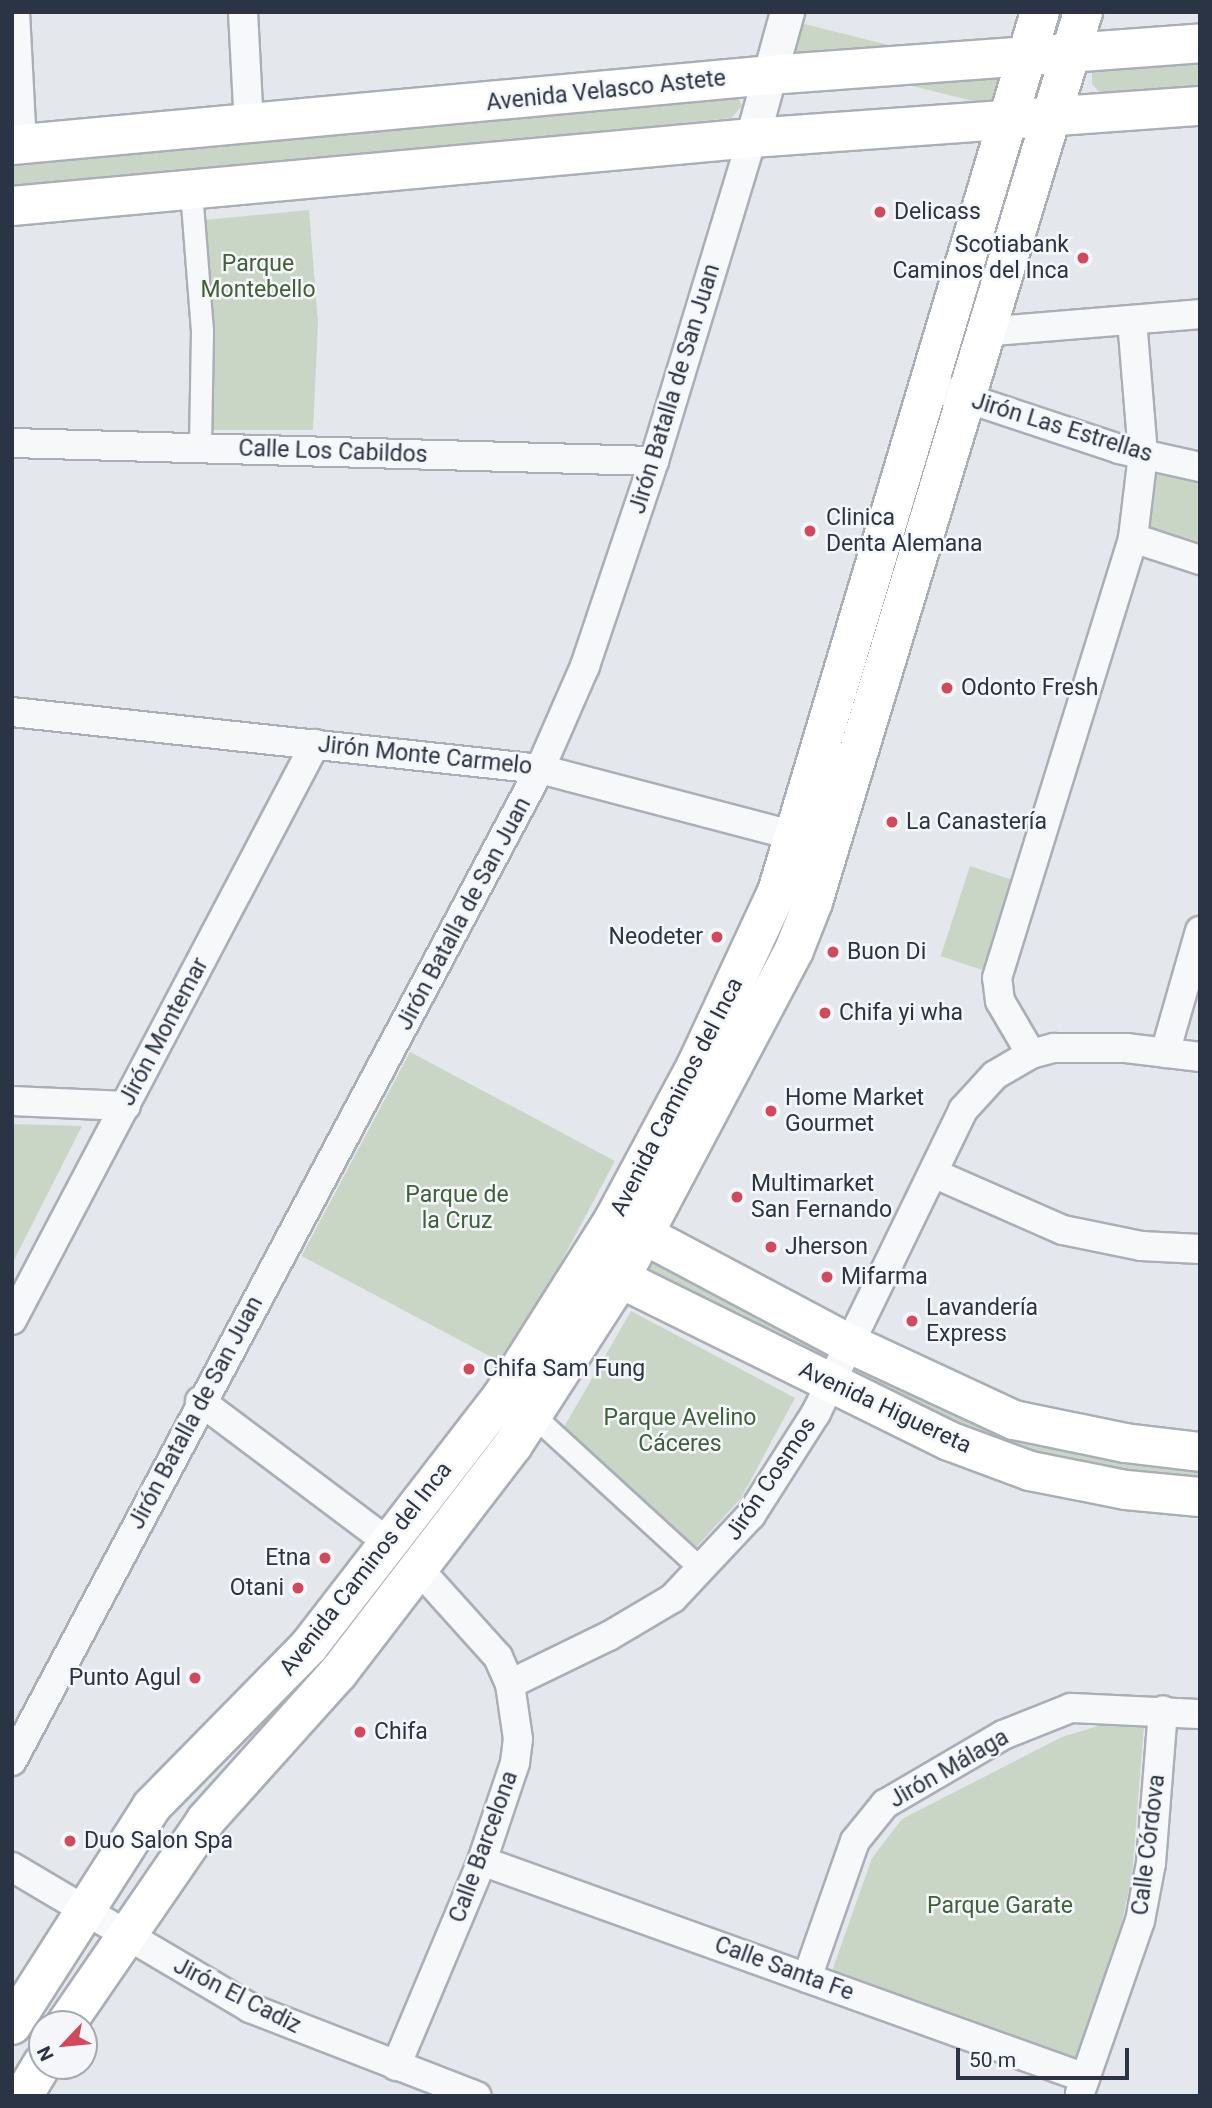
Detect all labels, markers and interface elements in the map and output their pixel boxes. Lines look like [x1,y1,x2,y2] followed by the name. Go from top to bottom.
[485,65,727,117] street label: Avenida Velasco Astete
[894,198,981,226] place label: Delicass
[872,204,888,220] marker: Delicass
[892,231,1069,285] place label: Scotiabank Caminos del Inca
[200,250,316,304] park label: Parque Montebello
[1075,250,1091,266] marker: Scotiabank Caminos del Inca
[624,261,726,517] street label: Jirón Batalla de San Juan
[968,387,1156,469] street label: Jirón Las Estrellas
[238,435,428,469] street label: Calle Los Cabildos
[826,504,982,558] place label: Clinica Denta Alemana
[800,521,820,541] marker: Clinica Denta Alemana
[961,674,1098,702] place label: Odonto Fresh
[939,680,955,696] marker: Odonto Fresh
[317,731,533,781] street label: Jirón Monte Carmelo
[391,793,537,1035] street label: Jirón Batalla de San Juan
[906,808,1047,836] place label: La Canastería
[884,814,900,830] marker: La Canastería
[609,923,703,951] place label: Neodeter
[709,929,725,945] marker: Neodeter
[847,938,926,966] place label: Buon Di
[825,944,841,960] marker: Buon Di
[113,953,215,1111] street label: Jirón Montemar
[605,973,749,1221] street label: Avenida Caminos del Inca
[839,999,963,1027] place label: Chifa yi wha
[817,1005,833,1021] marker: Chifa yi wha
[785,1084,924,1138] place label: Home Market Gourmet
[763,1103,779,1119] marker: Home Market Gourmet
[751,1170,892,1224] place label: Multimarket San Fernando
[405,1181,509,1235] park label: Parque de la Cruz
[729,1189,745,1205] marker: Multimarket San Fernando
[785,1233,868,1261] place label: Jherson
[763,1239,779,1255] marker: Jherson
[841,1263,928,1291] place label: Mifarma
[819,1269,835,1285] marker: Mifarma
[123,1292,269,1534] street label: Jirón Batalla de San Juan
[926,1294,1038,1348] place label: Lavandería Express
[904,1313,920,1329] marker: Lavandería Express
[483,1355,645,1383] place label: Chifa Sam Fung
[795,1356,975,1460] street label: Avenida Higuereta
[461,1361,477,1377] marker: Chifa Sam Fung
[604,1404,756,1458] park label: Parque Avelino Cáceres
[720,1412,822,1546] street label: Jirón Cosmos
[274,1457,458,1681] street label: Avenida Caminos del Inca
[265,1544,311,1572] place label: Etna
[317,1550,333,1566] marker: Etna
[230,1574,284,1602] place label: Otani
[290,1580,306,1596] marker: Otani
[69,1664,181,1692] place label: Punto Agul
[187,1670,203,1686] marker: Punto Agul
[374,1718,428,1746] place label: Chifa
[352,1724,368,1740] marker: Chifa
[884,1724,1014,1814] street label: Jirón Málaga
[444,1768,524,1926] street label: Calle Barcelona
[1127,1773,1171,1917] street label: Calle Córdova
[84,1827,233,1855] place label: Duo Salon Spa
[62,1833,78,1849] marker: Duo Salon Spa
[927,1892,1073,1920] park label: Parque Garate
[711,1931,857,2007] street label: Calle Santa Fe
[169,1952,305,2040] street label: Jirón El Cadiz
[28,2010,98,2080] north arrow
[960,2035,1133,2078] scale bar
[32,2042,59,2065] text: N
[969,2048,1016,2072] text: 50 m

